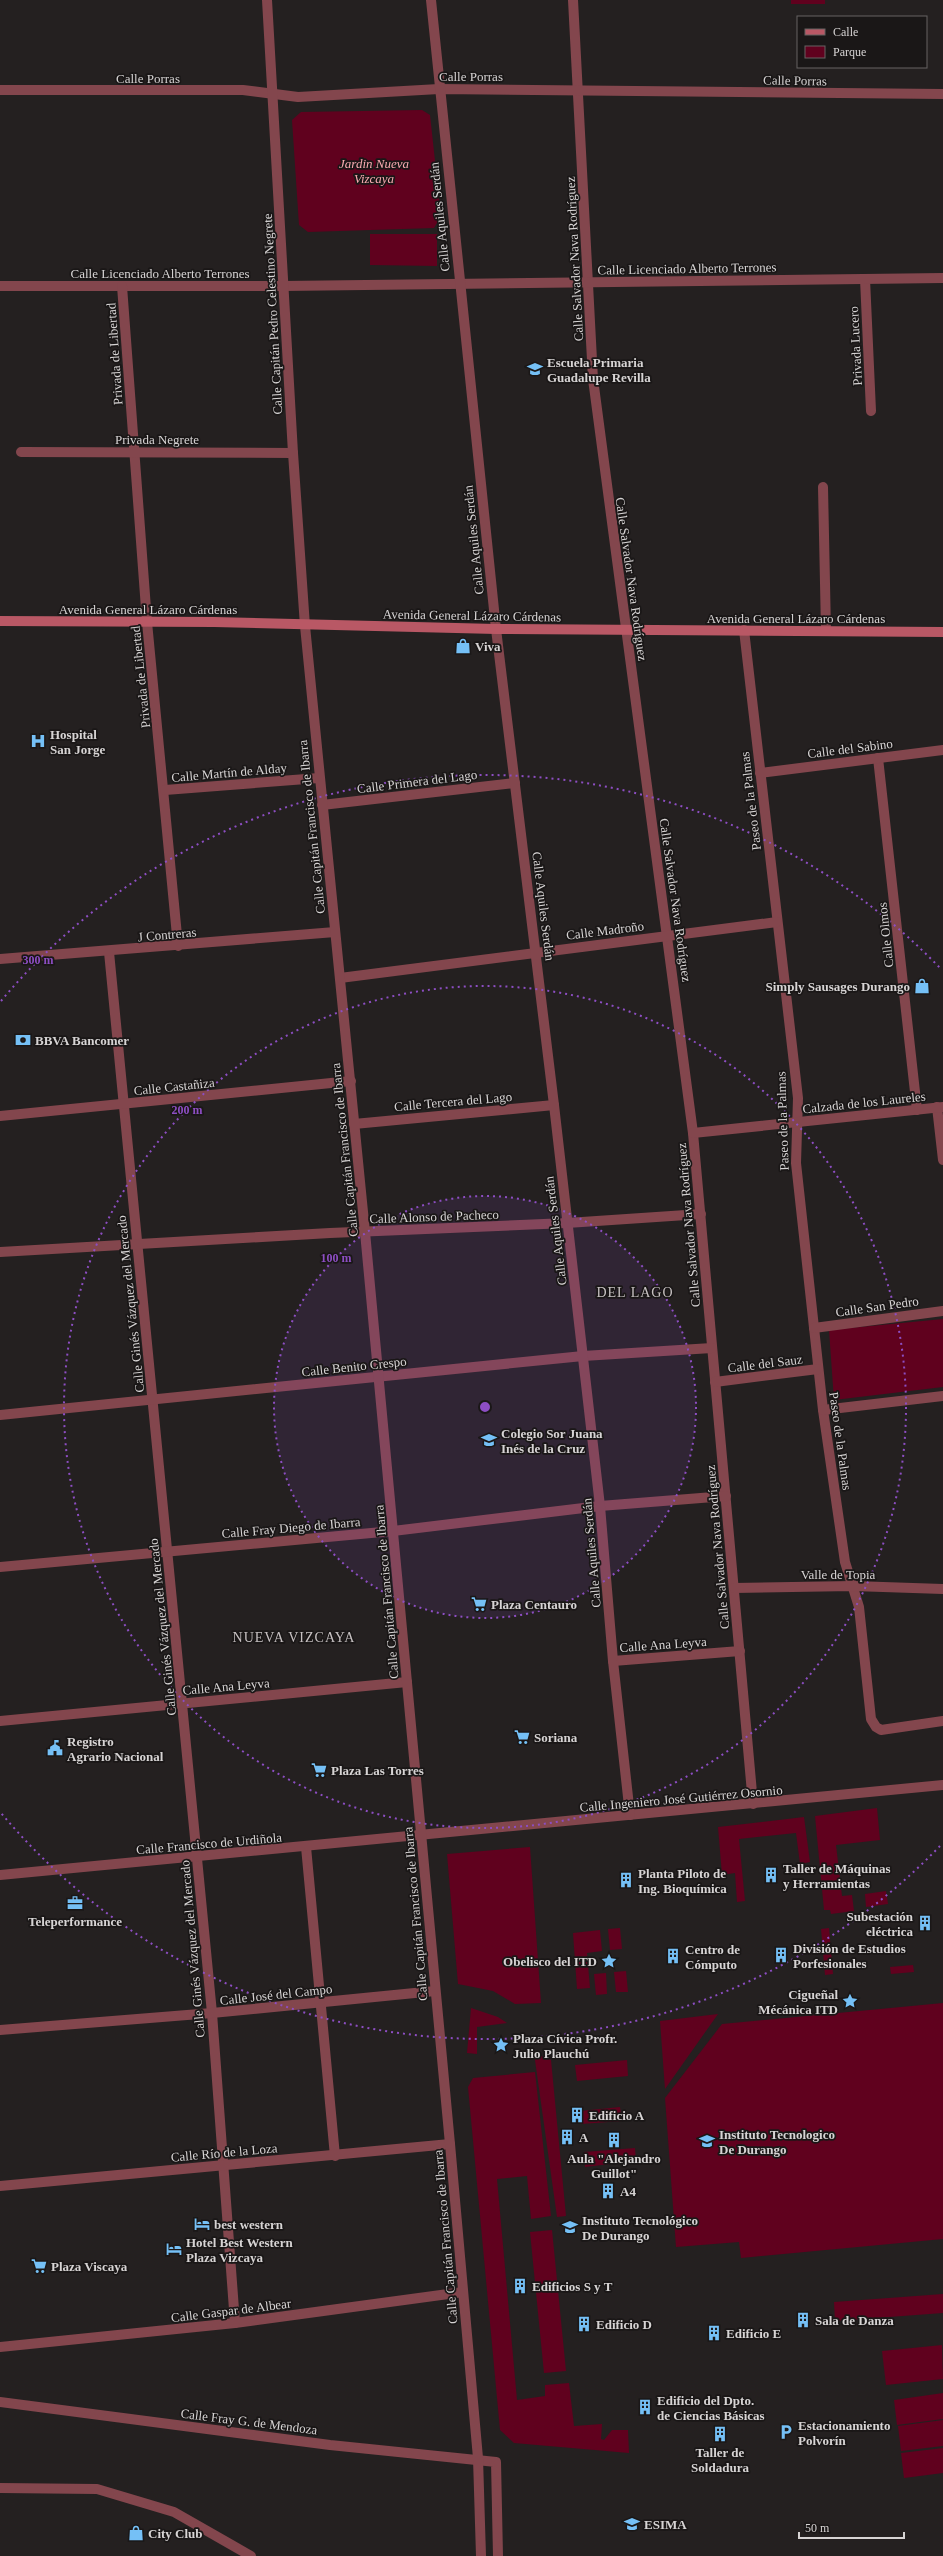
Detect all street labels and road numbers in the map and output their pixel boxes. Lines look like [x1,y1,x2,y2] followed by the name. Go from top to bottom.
[439,69,503,84] street label: Calle Porras
[116,71,180,86] street label: Calle Porras
[763,72,827,89] street label: Calle Porras
[426,161,453,272] street label: Calle Aquiles Serdán
[563,176,586,342] street label: Calle Salvador Nava Rodríguez
[260,213,285,415] street label: Calle Capitán Pedro Celestino Negrete
[597,259,777,278] street label: Calle Licenciado Alberto Terrones
[71,266,249,281] street label: Calle Licenciado Alberto Terrones
[103,302,126,406] street label: Privada de Libertad
[846,306,865,386] street label: Privada Lucero
[115,432,199,447] street label: Privada Negrete
[460,484,487,595] street label: Calle Aquiles Serdán
[613,496,650,662] street label: Calle Salvador Nava Rodríguez
[59,602,237,617] street label: Avenida General Lázaro Cárdenas
[383,606,561,625] street label: Avenida General Lázaro Cárdenas
[707,611,885,626] street label: Avenida General Lázaro Cárdenas
[128,625,153,729] street label: Privada de Libertad
[806,736,894,761] street label: Calle del Sabino
[295,739,328,915] street label: Calle Capitán Francisco de Ibarra
[737,751,764,851] street label: Paseo de la Palmas
[171,760,288,785] street label: Calle Martín de Alday
[356,767,478,796] street label: Calle Primera del Lago
[657,817,694,983] street label: Calle Salvador Nava Rodríguez
[529,851,558,962] street label: Calle Aquiles Serdán
[875,902,896,968] street label: Calle Olmos
[565,918,645,943] street label: Calle Madroño
[137,924,197,945] street label: J Contreras
[328,1062,361,1238] street label: Calle Capitán Francisco de Ibarra
[773,1071,792,1171] street label: Paseo de la Palmas
[133,1075,215,1098] street label: Calle Castañiza
[393,1089,513,1114] street label: Calle Tercera del Lago
[802,1089,926,1116] street label: Calzada de los Laureles
[674,1142,703,1308] street label: Calle Salvador Nava Rodríguez
[541,1175,570,1286] street label: Calle Aquiles Serdán
[369,1207,499,1226] street label: Calle Alonso de Pacheco
[114,1215,147,1393] street label: Calle Ginés Vázquez del Mercado
[835,1293,920,1320] street label: Calle San Pedro
[727,1351,803,1376] street label: Calle del Sauz
[301,1354,407,1379] street label: Calle Benito Crespo
[826,1391,855,1491] street label: Paseo de la Palmas
[703,1464,732,1630] street label: Calle Salvador Nava Rodríguez
[579,1497,604,1608] street label: Calle Aquiles Serdán
[371,1504,402,1680] street label: Calle Capitán Francisco de Ibarra
[221,1514,361,1541] street label: Calle Fray Diego de Ibarra
[146,1538,179,1716] street label: Calle Ginés Vázquez del Mercado
[801,1567,876,1582] street label: Valle de Topia
[619,1634,707,1655] street label: Calle Ana Leyva
[182,1675,270,1698] street label: Calle Ana Leyva
[579,1782,783,1815] street label: Calle Ingeniero José Gutiérrez Osornio
[400,1826,431,2002] street label: Calle Capitán Francisco de Ibarra
[136,1830,283,1857] street label: Calle Francisco de Urdiñola
[177,1860,208,2038] street label: Calle Ginés Vázquez del Mercado
[219,1981,333,2008] street label: Calle José del Campo
[170,2140,278,2165] street label: Calle Río de la Loza
[430,2149,461,2325] street label: Calle Capitán Francisco de Ibarra
[170,2296,293,2325] street label: Calle Gaspar de Albear
[180,2406,318,2437] street label: Calle Fray G. de Mendoza

